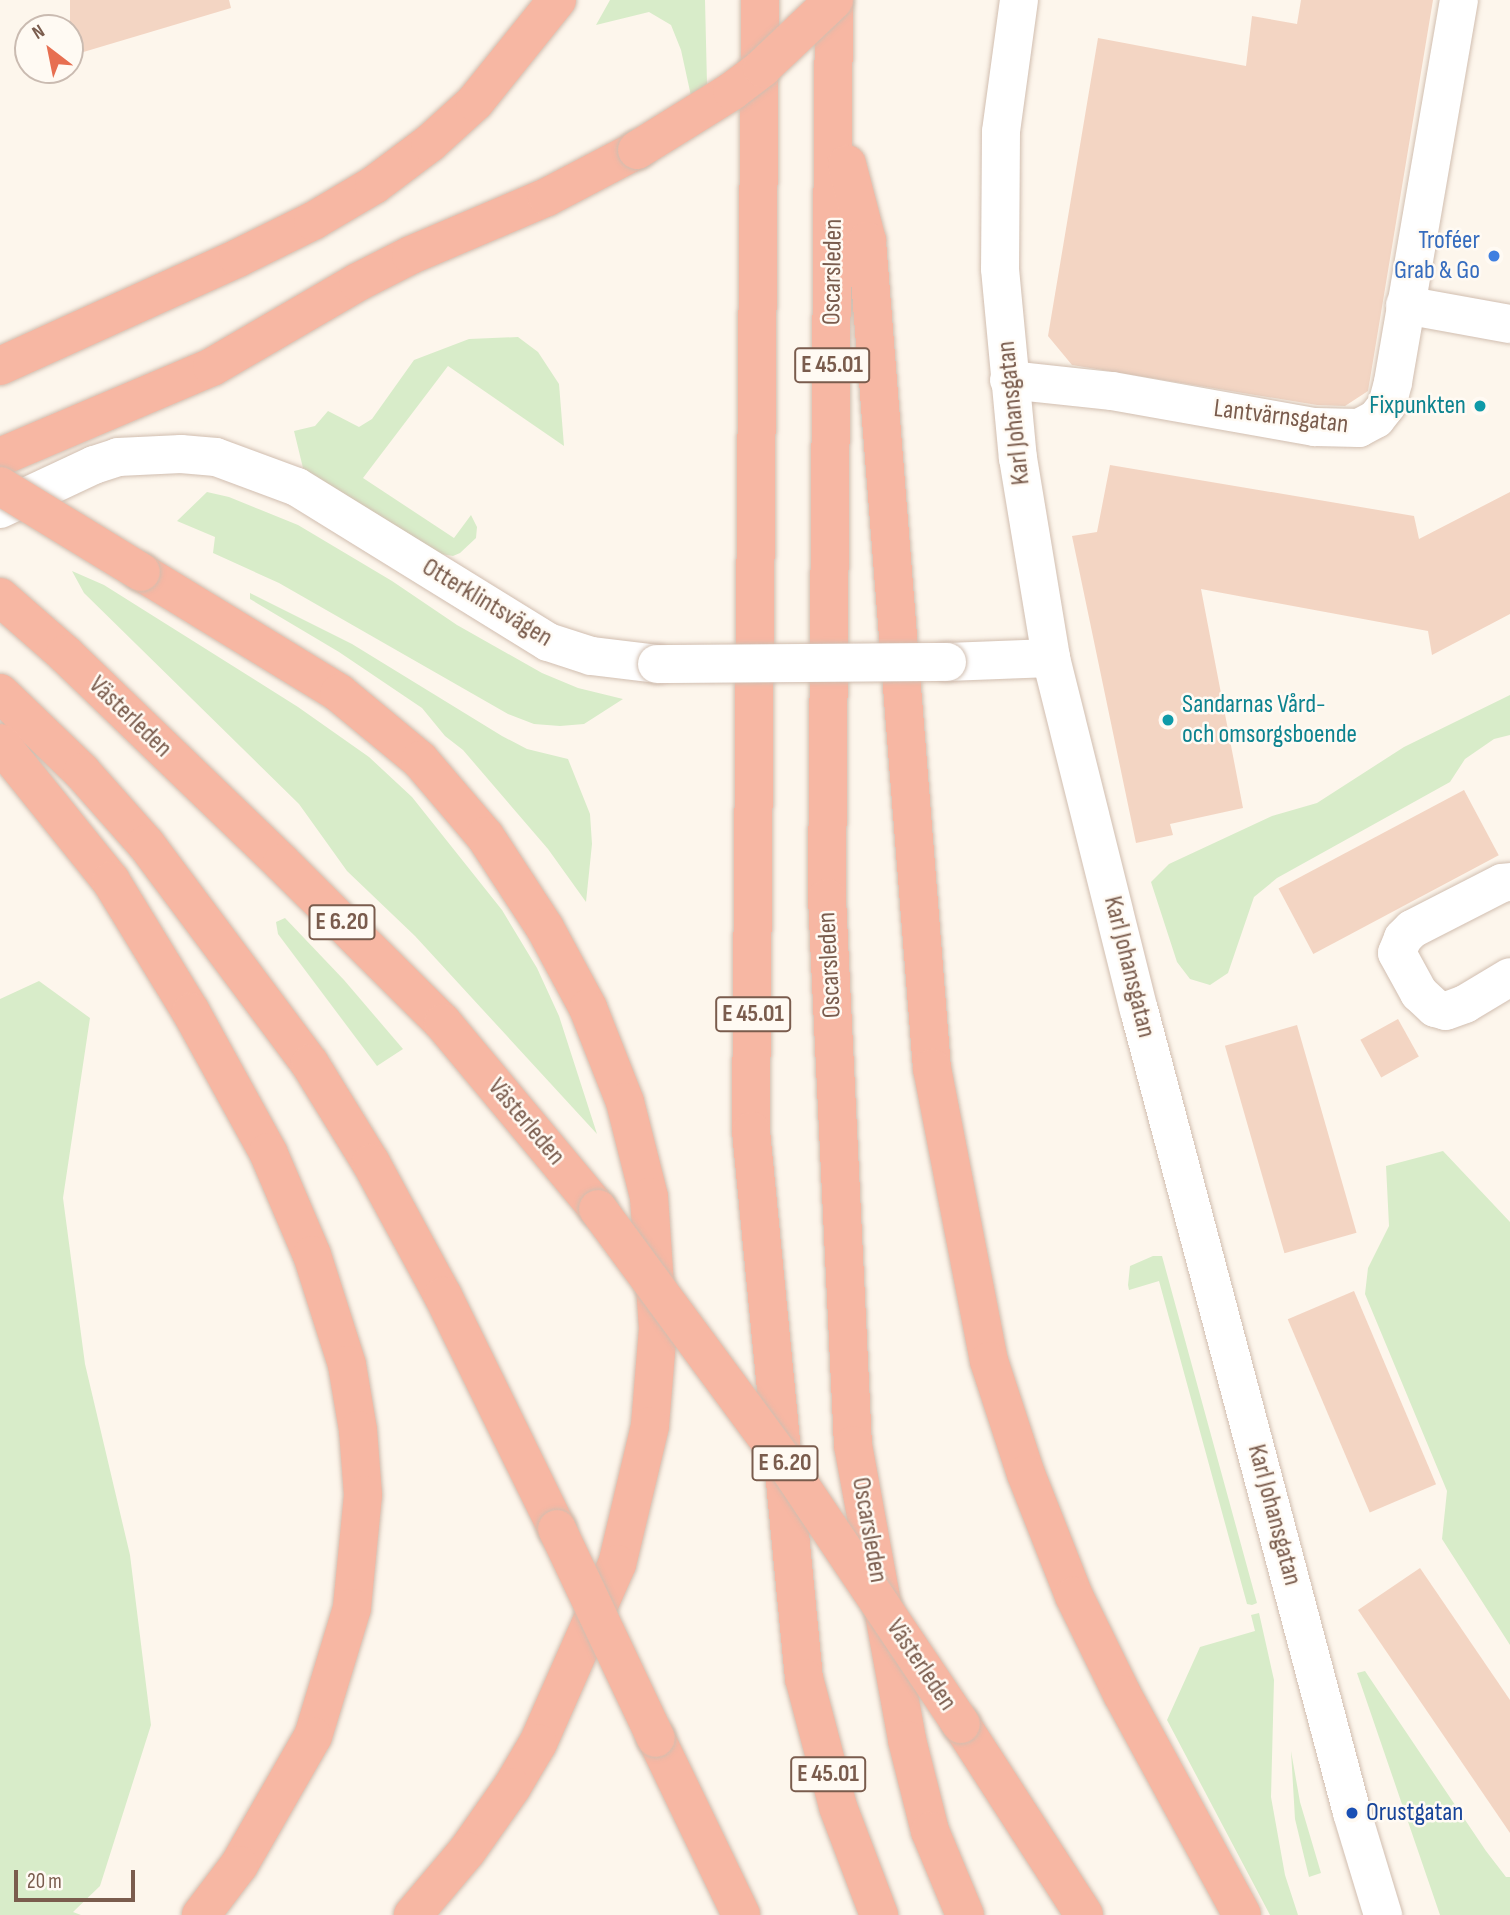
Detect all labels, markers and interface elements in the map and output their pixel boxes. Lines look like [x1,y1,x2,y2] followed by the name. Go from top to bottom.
[14,14,84,84] north arrow
[28,20,49,45] text: N
[816,219,850,325] street label: Oscarsleden
[1394,225,1480,286] place label: Troféer Grab & Go
[1486,248,1502,264] marker: Troféer Grab & Go
[991,339,1037,487] street label: Karl Johansgatan
[794,344,870,386] road number: E 45.01
[1369,390,1466,422] place label: Fixpunkten
[1212,393,1350,441] street label: Lantvärnsgatan
[1472,398,1488,414] marker: Fixpunkten
[416,552,558,654] street label: Otterklintsvägen
[82,670,178,764] street label: Västerleden
[1182,689,1357,750] place label: Sandarnas Vård- och omsorgsboende
[1160,712,1176,728] marker: Sandarnas Vård- och omsorgsboende
[1096,893,1162,1041] street label: Karl Johansgatan
[307,902,377,942] road number: E 6.20
[812,911,848,1019] street label: Oscarsleden
[714,994,792,1034] road number: E 45.01
[481,1072,571,1172] street label: Västerleden
[1240,1441,1308,1589] street label: Karl Johansgatan
[750,1442,820,1484] road number: E 6.20
[844,1475,894,1585] street label: Oscarsleden
[879,1613,963,1717] street label: Västerleden
[790,1754,866,1794] road number: E 45.01
[1366,1797,1463,1829] place label: Orustgatan
[1344,1805,1360,1821] marker: Orustgatan
[18,1856,138,1900] scale bar
[27,1869,62,1894] text: 20 m

